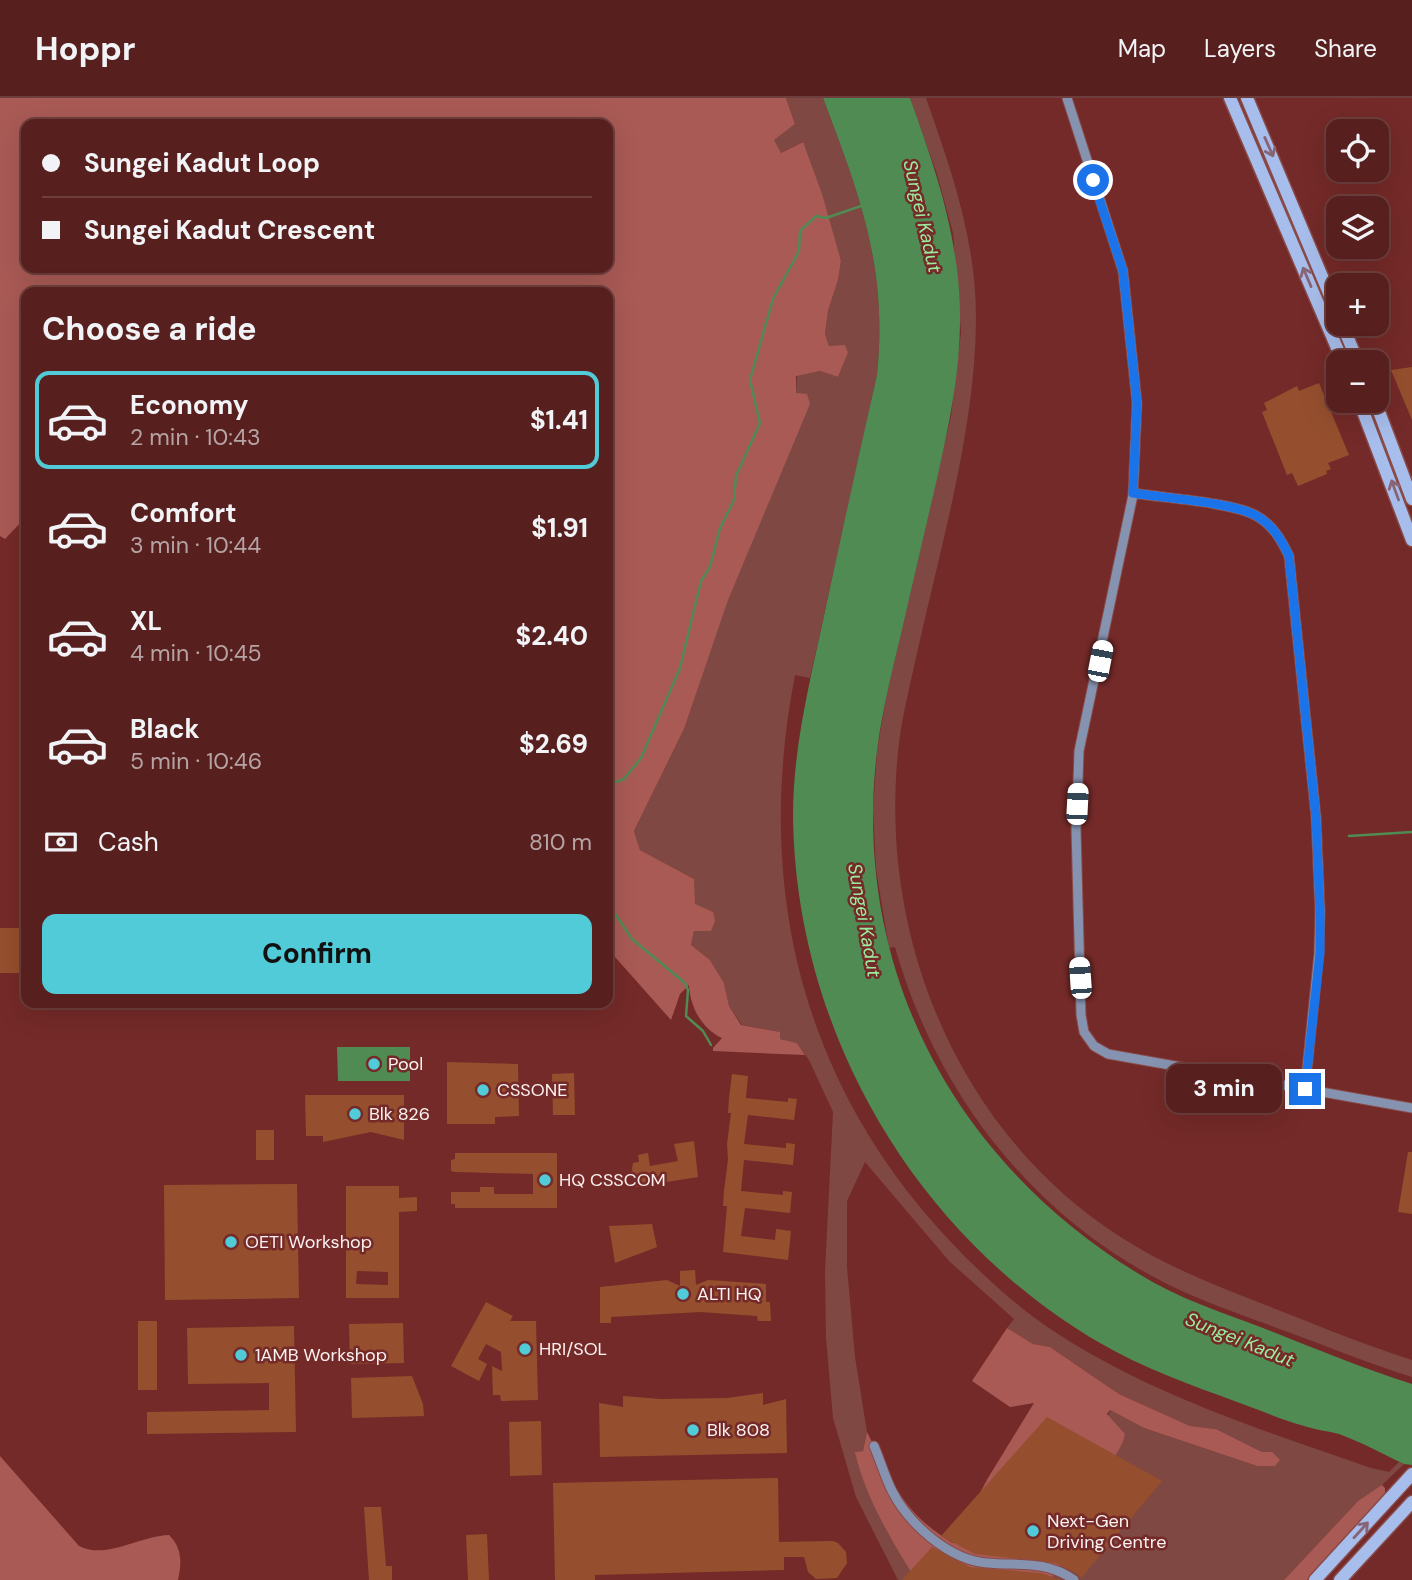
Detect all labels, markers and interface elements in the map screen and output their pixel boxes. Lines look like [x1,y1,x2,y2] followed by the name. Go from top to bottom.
[35,27,135,70] text: Hoppr
[1118,33,1166,64] text: Map
[1204,33,1276,64] text: Layers
[1314,33,1377,64] text: Share
[1326,119,1389,413] map controls
[1326,119,1389,182] button: locate
[1263,136,1276,157] one-way arrow
[84,146,320,180] text: Sungei Kadut Loop
[897,157,948,276] water label: Sungei Kadut
[1077,164,1109,196] route start
[1326,196,1389,259] button: layers
[84,213,375,247] text: Sungei Kadut Crescent
[1300,267,1313,288] one-way arrow
[1326,273,1389,336] button: +
[42,308,257,350] text: Choose a ride
[1326,350,1389,413] button: −
[130,388,248,422] text: Economy
[46,389,109,452] icon: car
[530,403,588,437] text: $1.41
[130,422,260,452] text: 2 min · 10:43
[1387,480,1400,502] one-way arrow
[130,496,236,530] text: Comfort
[46,497,109,560] icon: car
[531,511,588,545] text: $1.91
[130,530,261,560] text: 3 min · 10:44
[130,604,162,638] text: XL
[46,605,109,668] icon: car
[516,619,588,653] text: $2.40
[130,638,262,668] text: 4 min · 10:45
[1086,638,1115,684] car
[130,712,200,746] text: Black
[46,713,109,776] icon: car
[519,727,588,761] text: $2.69
[130,746,262,776] text: 5 min · 10:46
[1066,782,1089,826] car
[42,823,80,861] icon: cash
[98,825,159,859] text: Cash
[529,827,592,857] text: 810 m
[842,861,887,980] water label: Sungei Kadut
[42,914,592,994] button: Confirm
[1069,956,1092,1000] car
[388,1052,423,1076] place label: Pool
[366,1056,382,1072] marker: Pool
[1165,1065,1280,1114] callout: 3 min
[1193,1073,1255,1103] text: 3 min
[1289,1073,1321,1105] route end
[497,1078,567,1102] place label: CSSONE
[475,1082,491,1098] marker: CSSONE
[369,1102,430,1126] place label: Blk 826
[347,1106,363,1122] marker: Blk 826
[559,1168,666,1192] place label: HQ CSSCOM
[537,1172,553,1188] marker: HQ CSSCOM
[245,1230,372,1254] place label: OETI Workshop
[223,1234,239,1250] marker: OETI Workshop
[697,1282,762,1306] place label: ALTI HQ
[675,1286,691,1302] marker: ALTI HQ
[1182,1306,1298,1373] water label: Sungei Kadut
[539,1337,607,1361] place label: HRI/SOL
[517,1341,533,1357] marker: HRI/SOL
[255,1343,387,1367] place label: 1AMB Workshop
[233,1347,249,1363] marker: 1AMB Workshop
[707,1418,770,1442] place label: Blk 808
[685,1422,701,1438] marker: Blk 808
[1047,1509,1166,1554] place label: Next-Gen Driving Centre
[1353,1521,1369,1539] one-way arrow
[1025,1523,1041,1539] marker: Next-Gen Driving Centre

